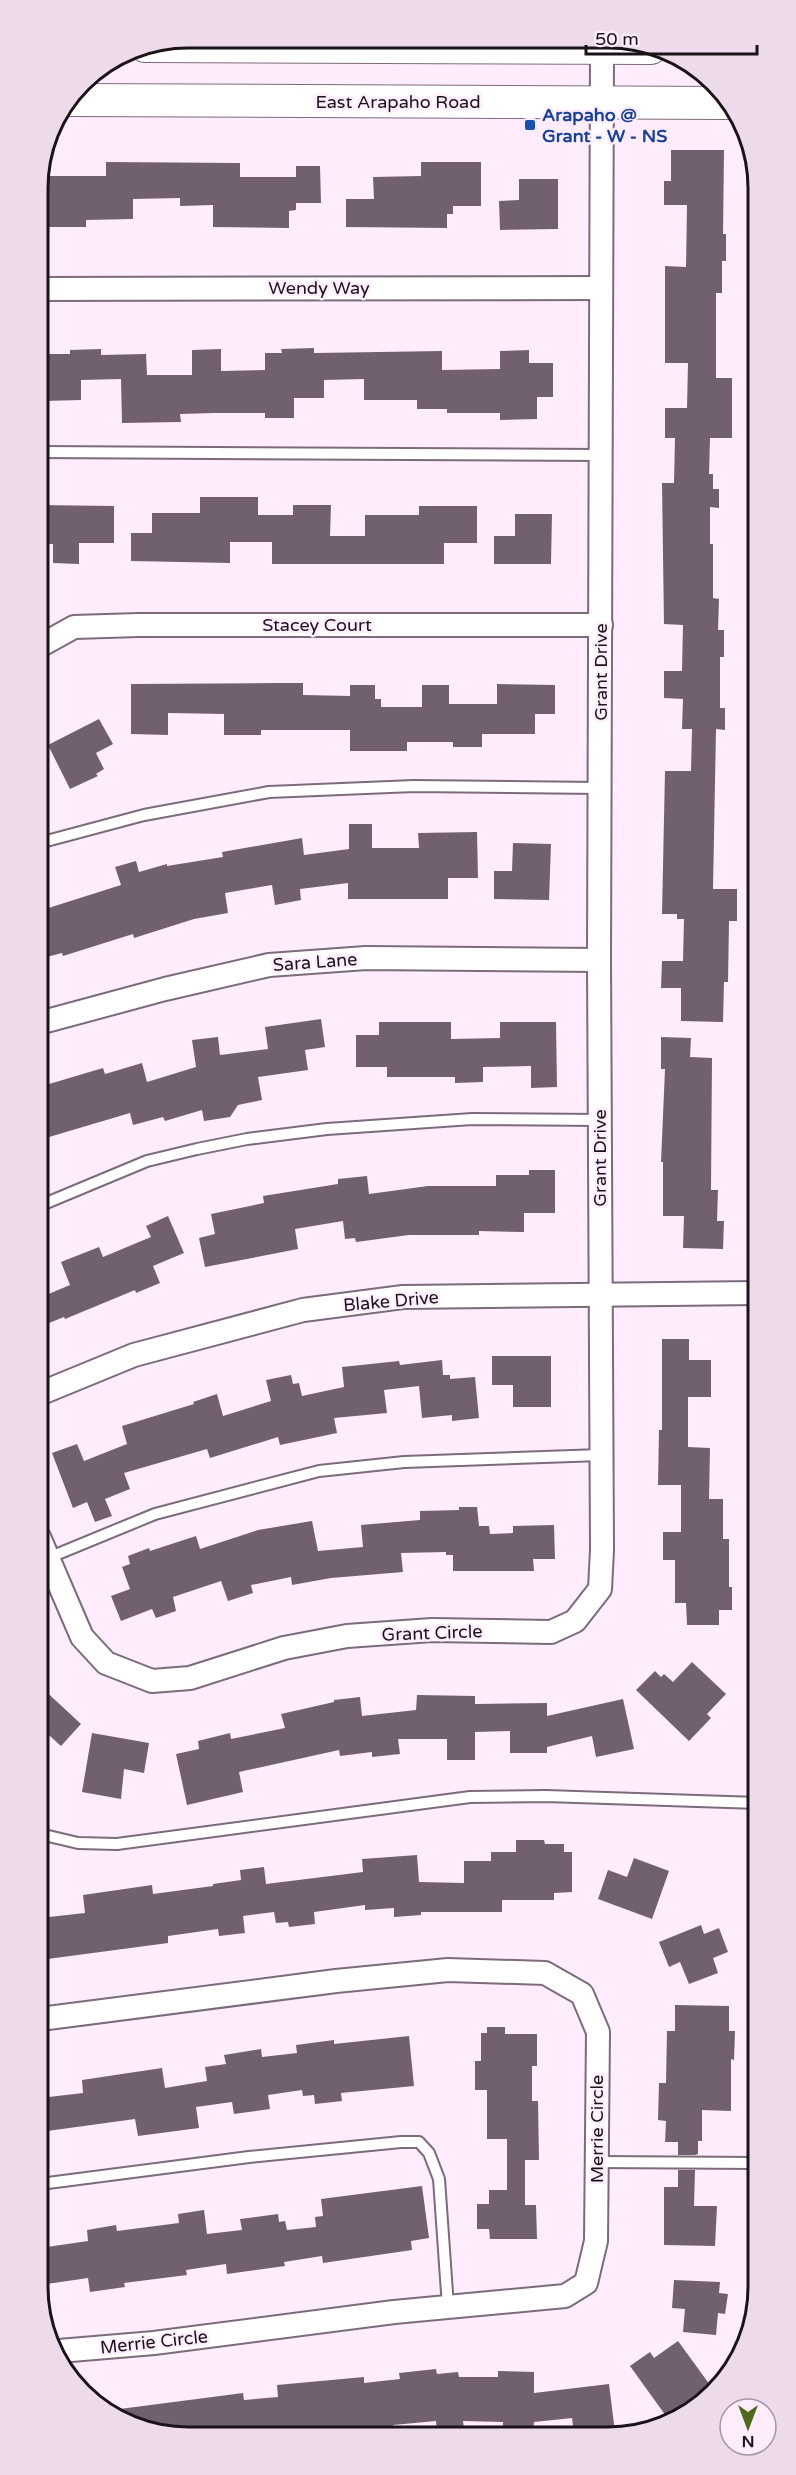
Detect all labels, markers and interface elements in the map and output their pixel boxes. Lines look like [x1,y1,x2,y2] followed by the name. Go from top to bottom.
[586,18,757,56] scale bar
[595,28,639,50] text: 50 m
[315,91,481,113] street label: East Arapaho Road
[542,104,667,147] place label: Arapaho @ Grant - W - NS
[523,118,537,132] marker: Arapaho @ Grant - W - NS
[268,277,370,299] street label: Wendy Way
[262,614,372,636] street label: Stacey Court
[590,623,612,721] street label: Grant Drive
[272,948,358,976] street label: Sara Lane
[589,1109,611,1207] street label: Grant Drive
[342,1286,440,1316] street label: Blake Drive
[381,1620,483,1646] street label: Grant Circle
[586,2075,608,2183] street label: Merrie Circle
[99,2325,209,2359] street label: Merrie Circle
[718,2397,778,2457] north arrow
[742,2431,754,2451] text: N

